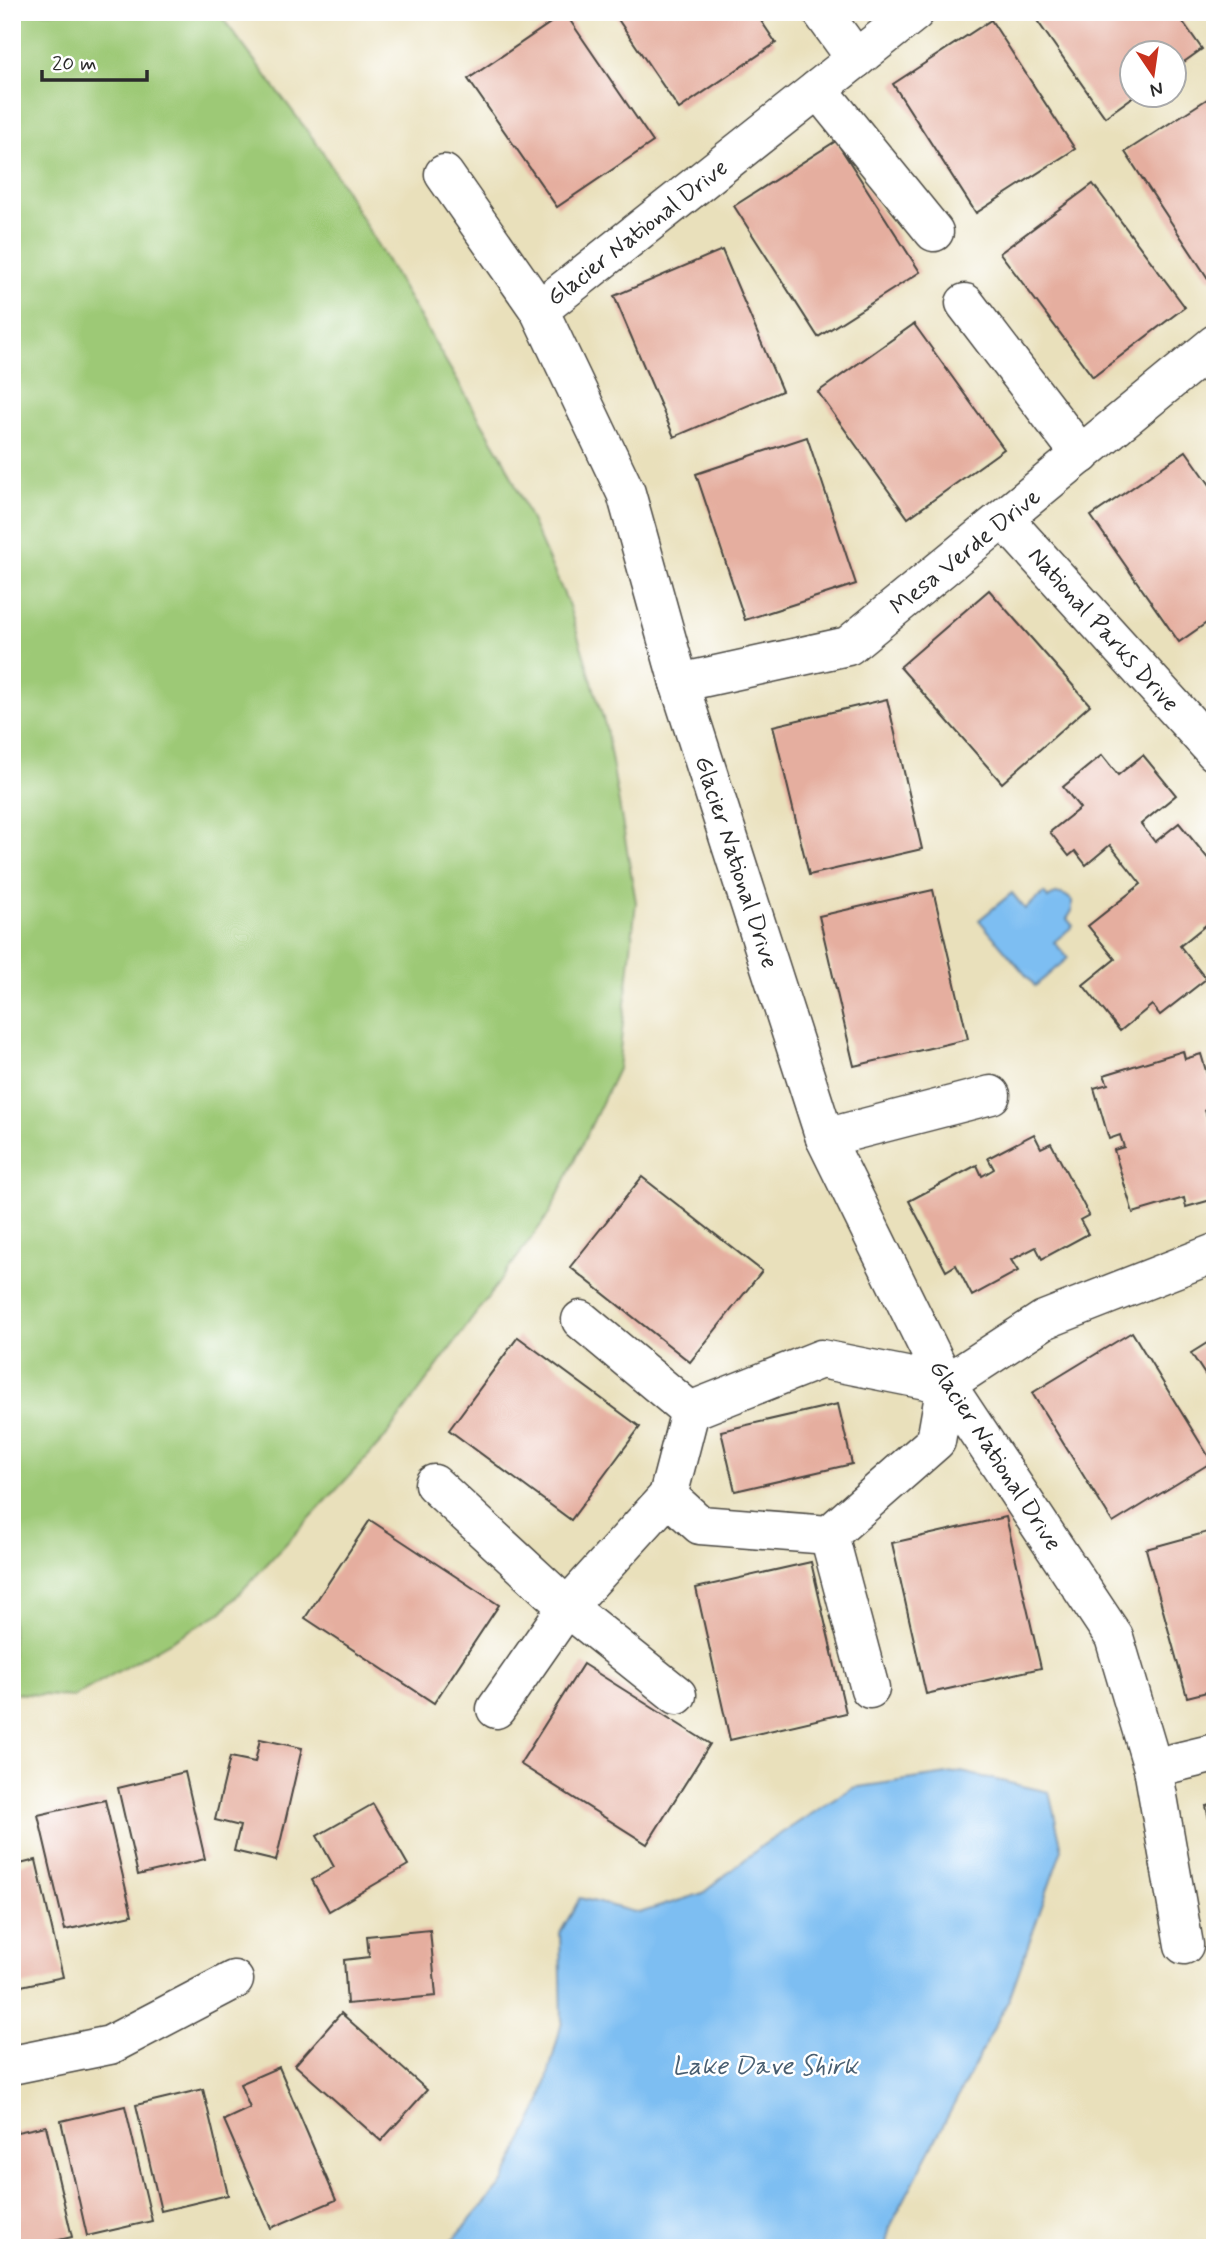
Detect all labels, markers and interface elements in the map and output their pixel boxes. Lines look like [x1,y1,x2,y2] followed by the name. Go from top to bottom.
[42,38,147,82] scale bar
[1118,38,1188,108] north arrow
[52,50,97,78] text: 20 m
[1148,75,1165,103] text: N
[541,153,735,314] street label: Glacier National Drive
[884,482,1048,623] street label: Mesa Verde Drive
[1021,541,1185,719] street label: National Parks Drive
[687,752,785,973] street label: Glacier National Drive
[921,1354,1068,1557] street label: Glacier National Drive
[672,2050,859,2084] water label: Lake Dave Shirk

